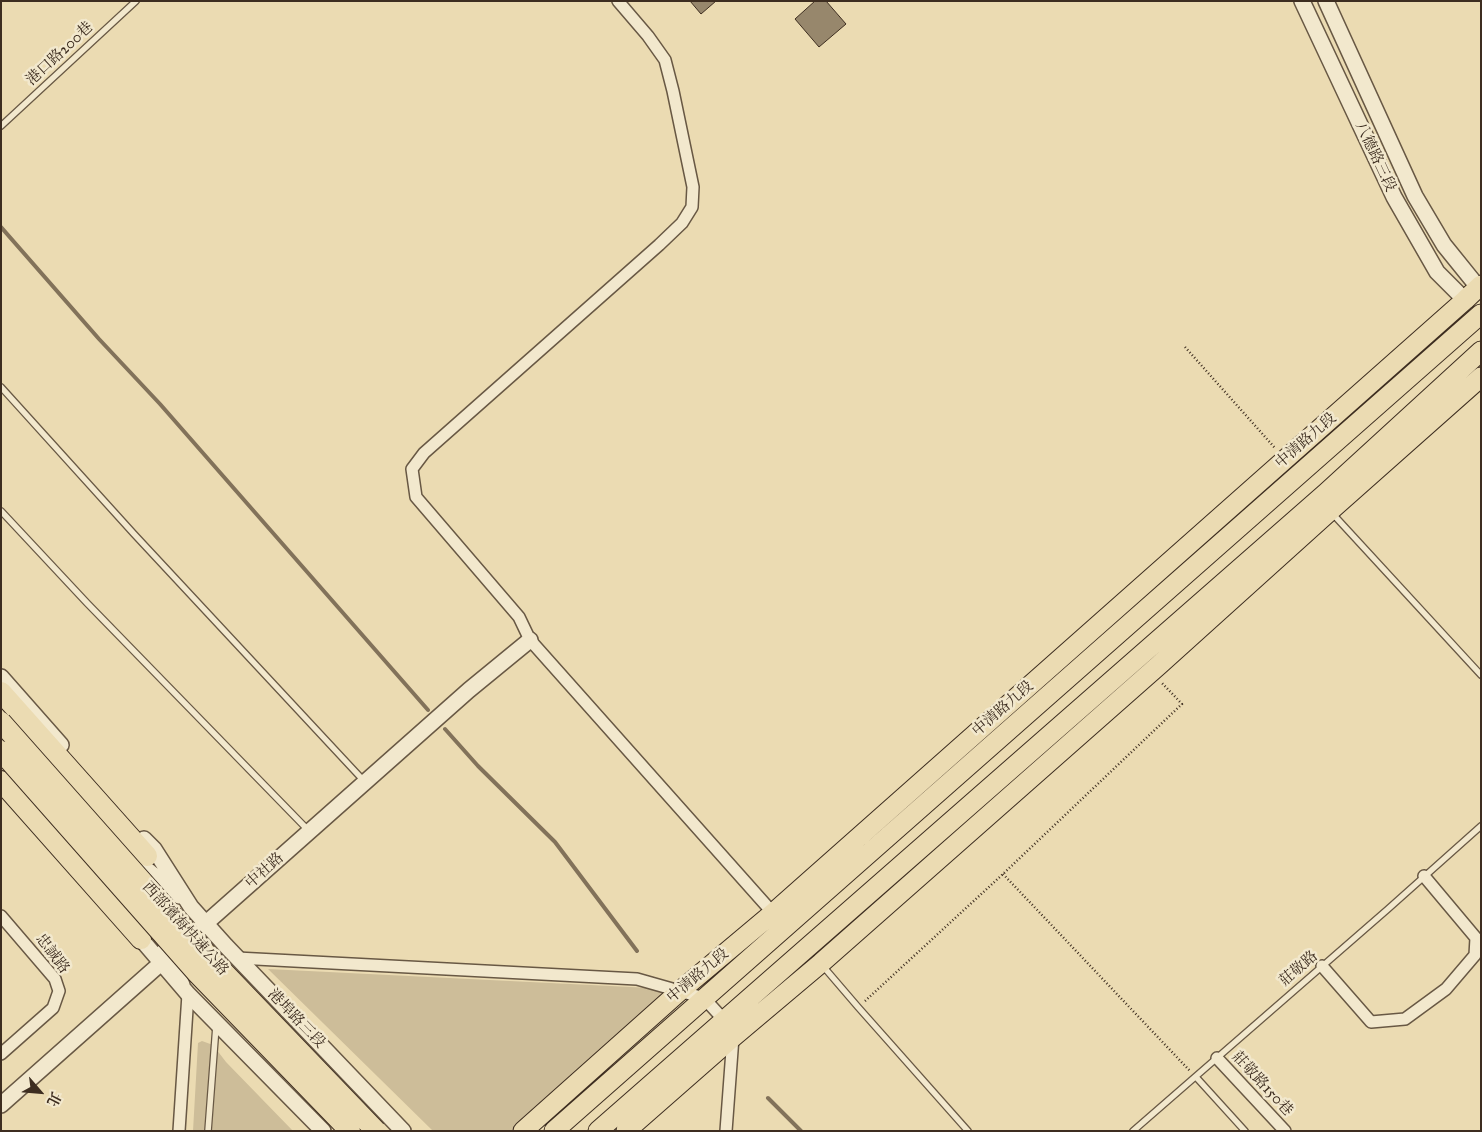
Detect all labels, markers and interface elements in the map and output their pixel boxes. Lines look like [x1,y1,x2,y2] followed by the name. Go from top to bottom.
[23,18,97,90] street label: 港口路200巷
[1351,119,1399,195] street label: 八德路三段
[1272,410,1340,472] street label: 中清路九段
[969,678,1037,740] street label: 中清路九段
[242,849,288,893] street label: 中社路
[138,878,232,980] street label: 西部濱海快速公路
[31,931,73,977] street label: 忠誠路
[663,945,733,1007] street label: 中清路九段
[1276,947,1322,991] street label: 莊敬路
[263,986,329,1052] street label: 港埠路三段
[1228,1048,1296,1120] street label: 莊敬路150巷
[15,1067,65,1117] north arrow
[43,1089,65,1109] text: 北

